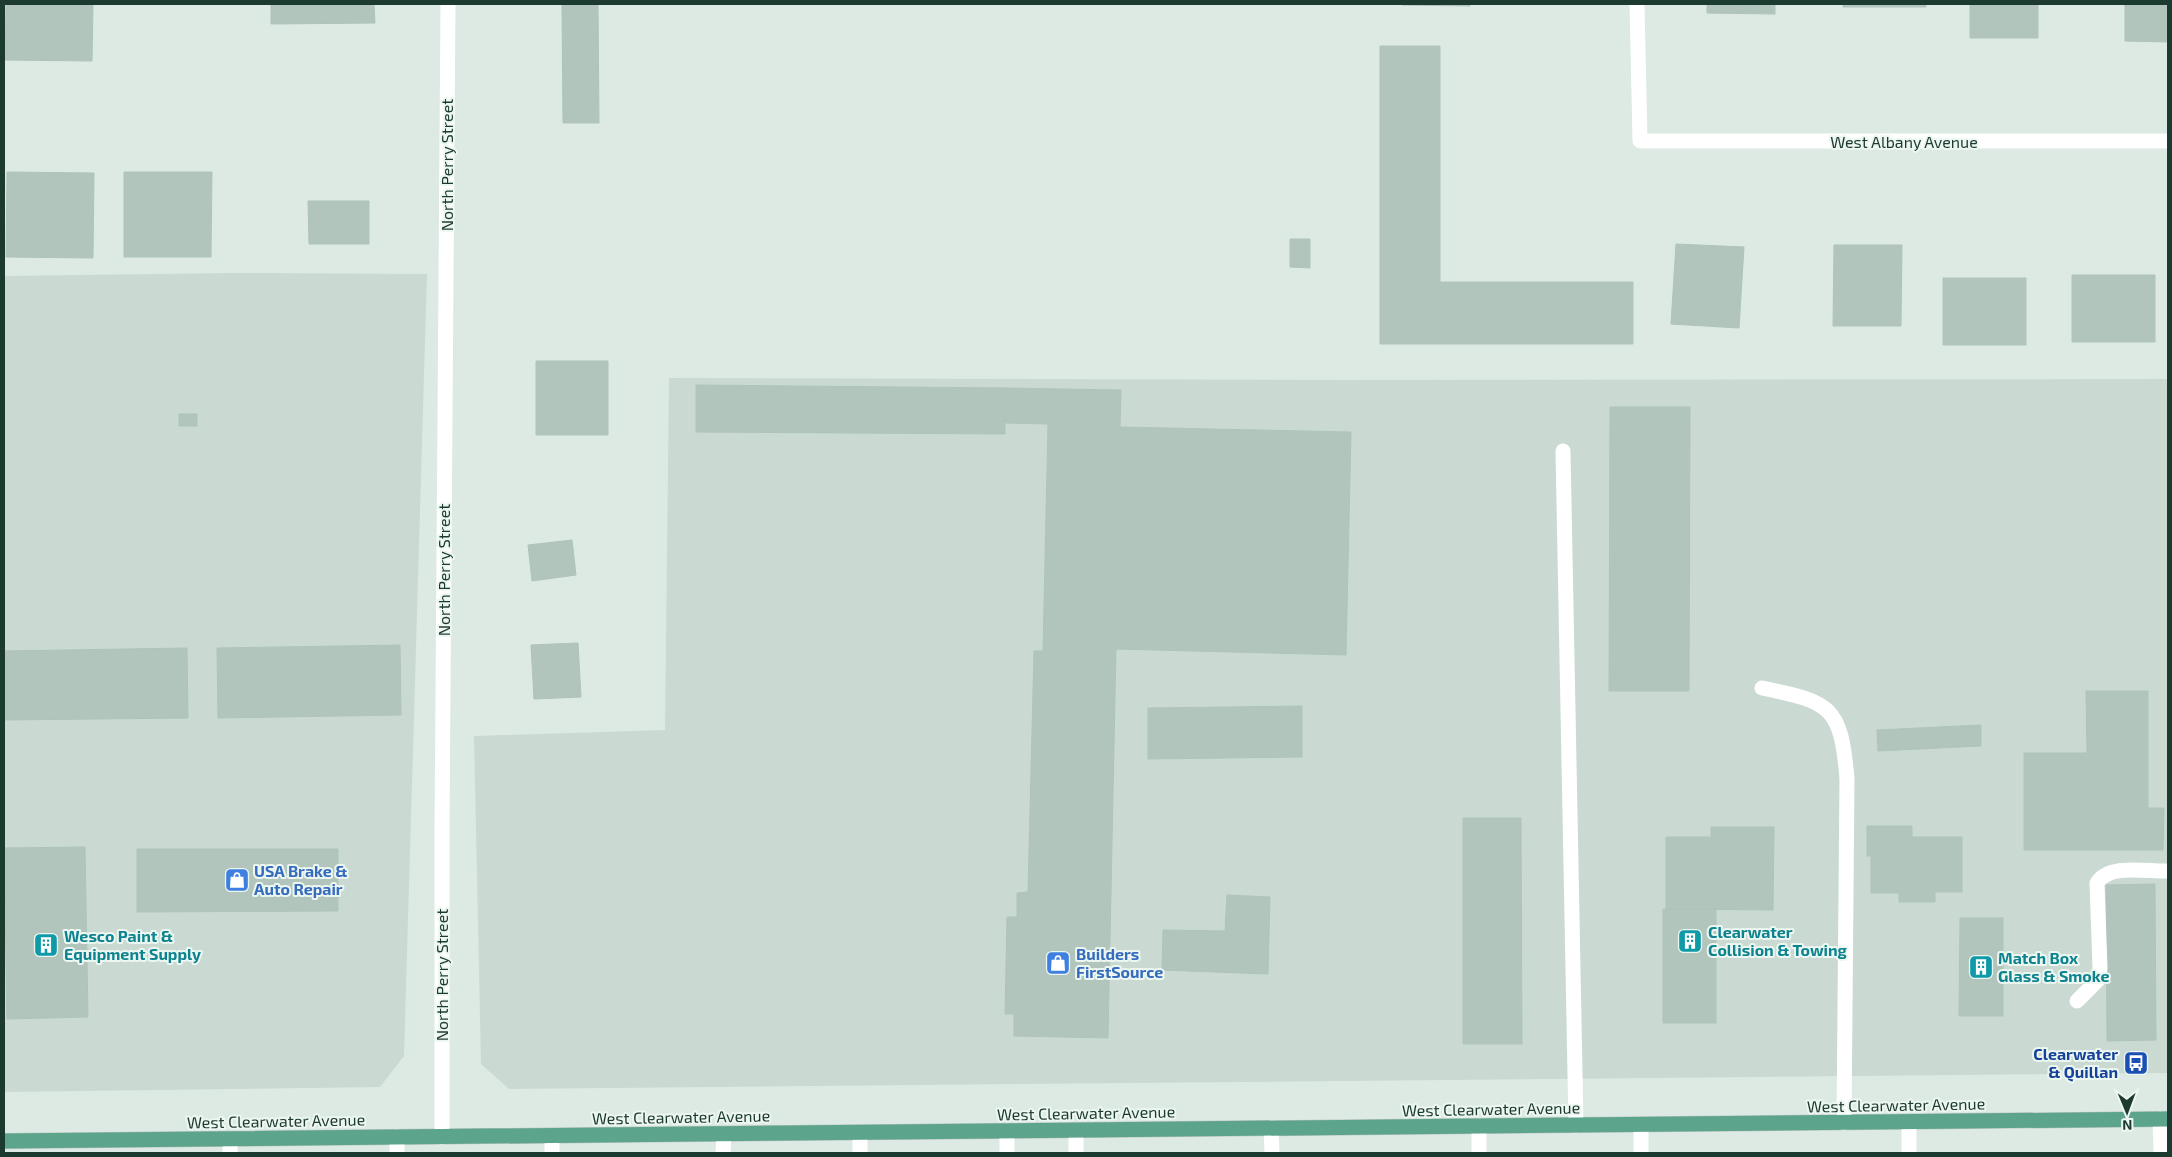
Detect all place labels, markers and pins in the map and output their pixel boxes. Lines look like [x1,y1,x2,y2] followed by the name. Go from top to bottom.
[254,861,347,898] place label: USA Brake & Auto Repair
[224,867,250,893] shop icon: USA Brake & Auto Repair
[1708,922,1848,959] place label: Clearwater Collision & Towing
[64,926,201,964] place label: Wesco Paint & Equipment Supply
[1677,928,1703,954] building icon: Clearwater Collision & Towing
[33,932,59,958] building icon: Wesco Paint & Equipment Supply
[1076,944,1163,981] place label: Builders FirstSource
[1998,948,2109,985] place label: Match Box Glass & Smoke
[1045,950,1071,976] shop icon: Builders FirstSource
[1968,954,1994,980] building icon: Match Box Glass & Smoke
[2033,1044,2118,1082] place label: Clearwater & Quillan
[2123,1050,2149,1076] bus stop icon: Clearwater & Quillan

